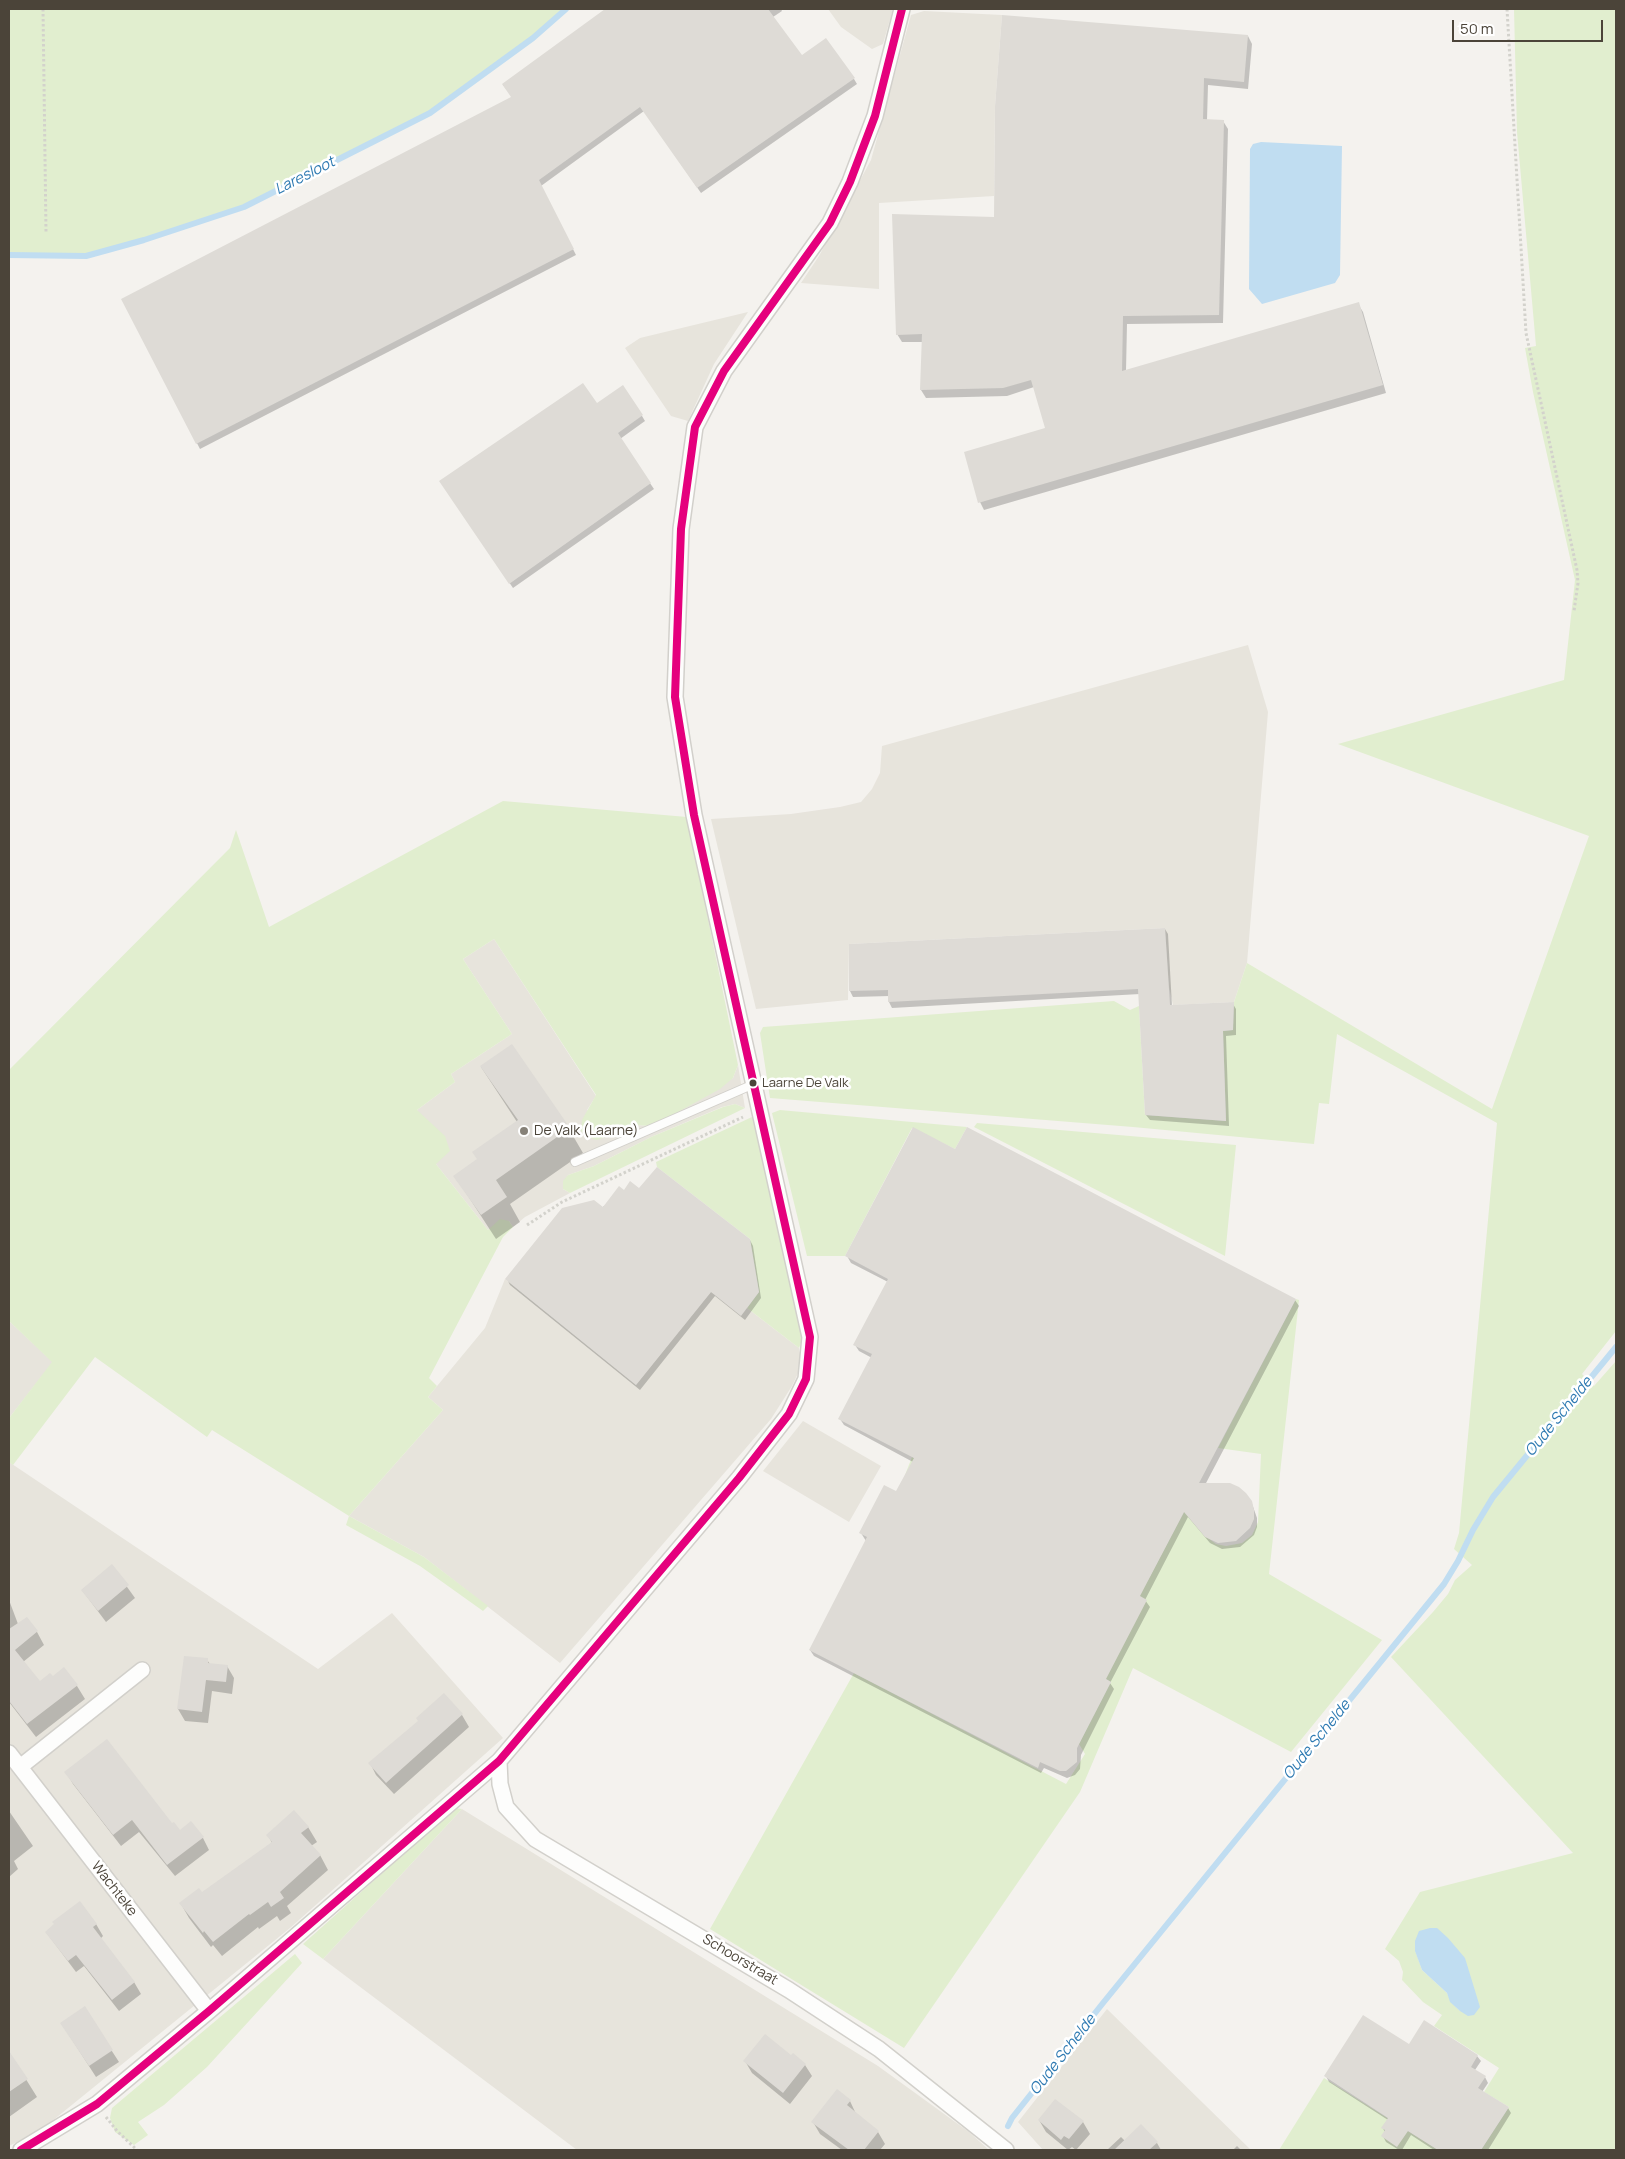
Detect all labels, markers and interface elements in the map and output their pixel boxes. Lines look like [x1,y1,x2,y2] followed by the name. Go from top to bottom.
[1455,10,1606,42] scale bar
[1460,18,1494,39] text: 50 m
[272,153,338,199] water label: Laresloot
[762,1075,849,1091] place label: Laarne De Valk
[748,1078,758,1088] marker: Laarne De Valk
[534,1123,639,1139] place label: De Valk (Laarne)
[518,1125,530,1137] marker: De Valk (Laarne)
[1522,1374,1596,1460] water label: Oude Schelde
[1280,1697,1354,1783] water label: Oude Schelde
[87,1858,141,1920] street label: Wachteke
[699,1931,781,1989] street label: Schoorstraat
[1026,2011,1100,2099] water label: Oude Schelde

